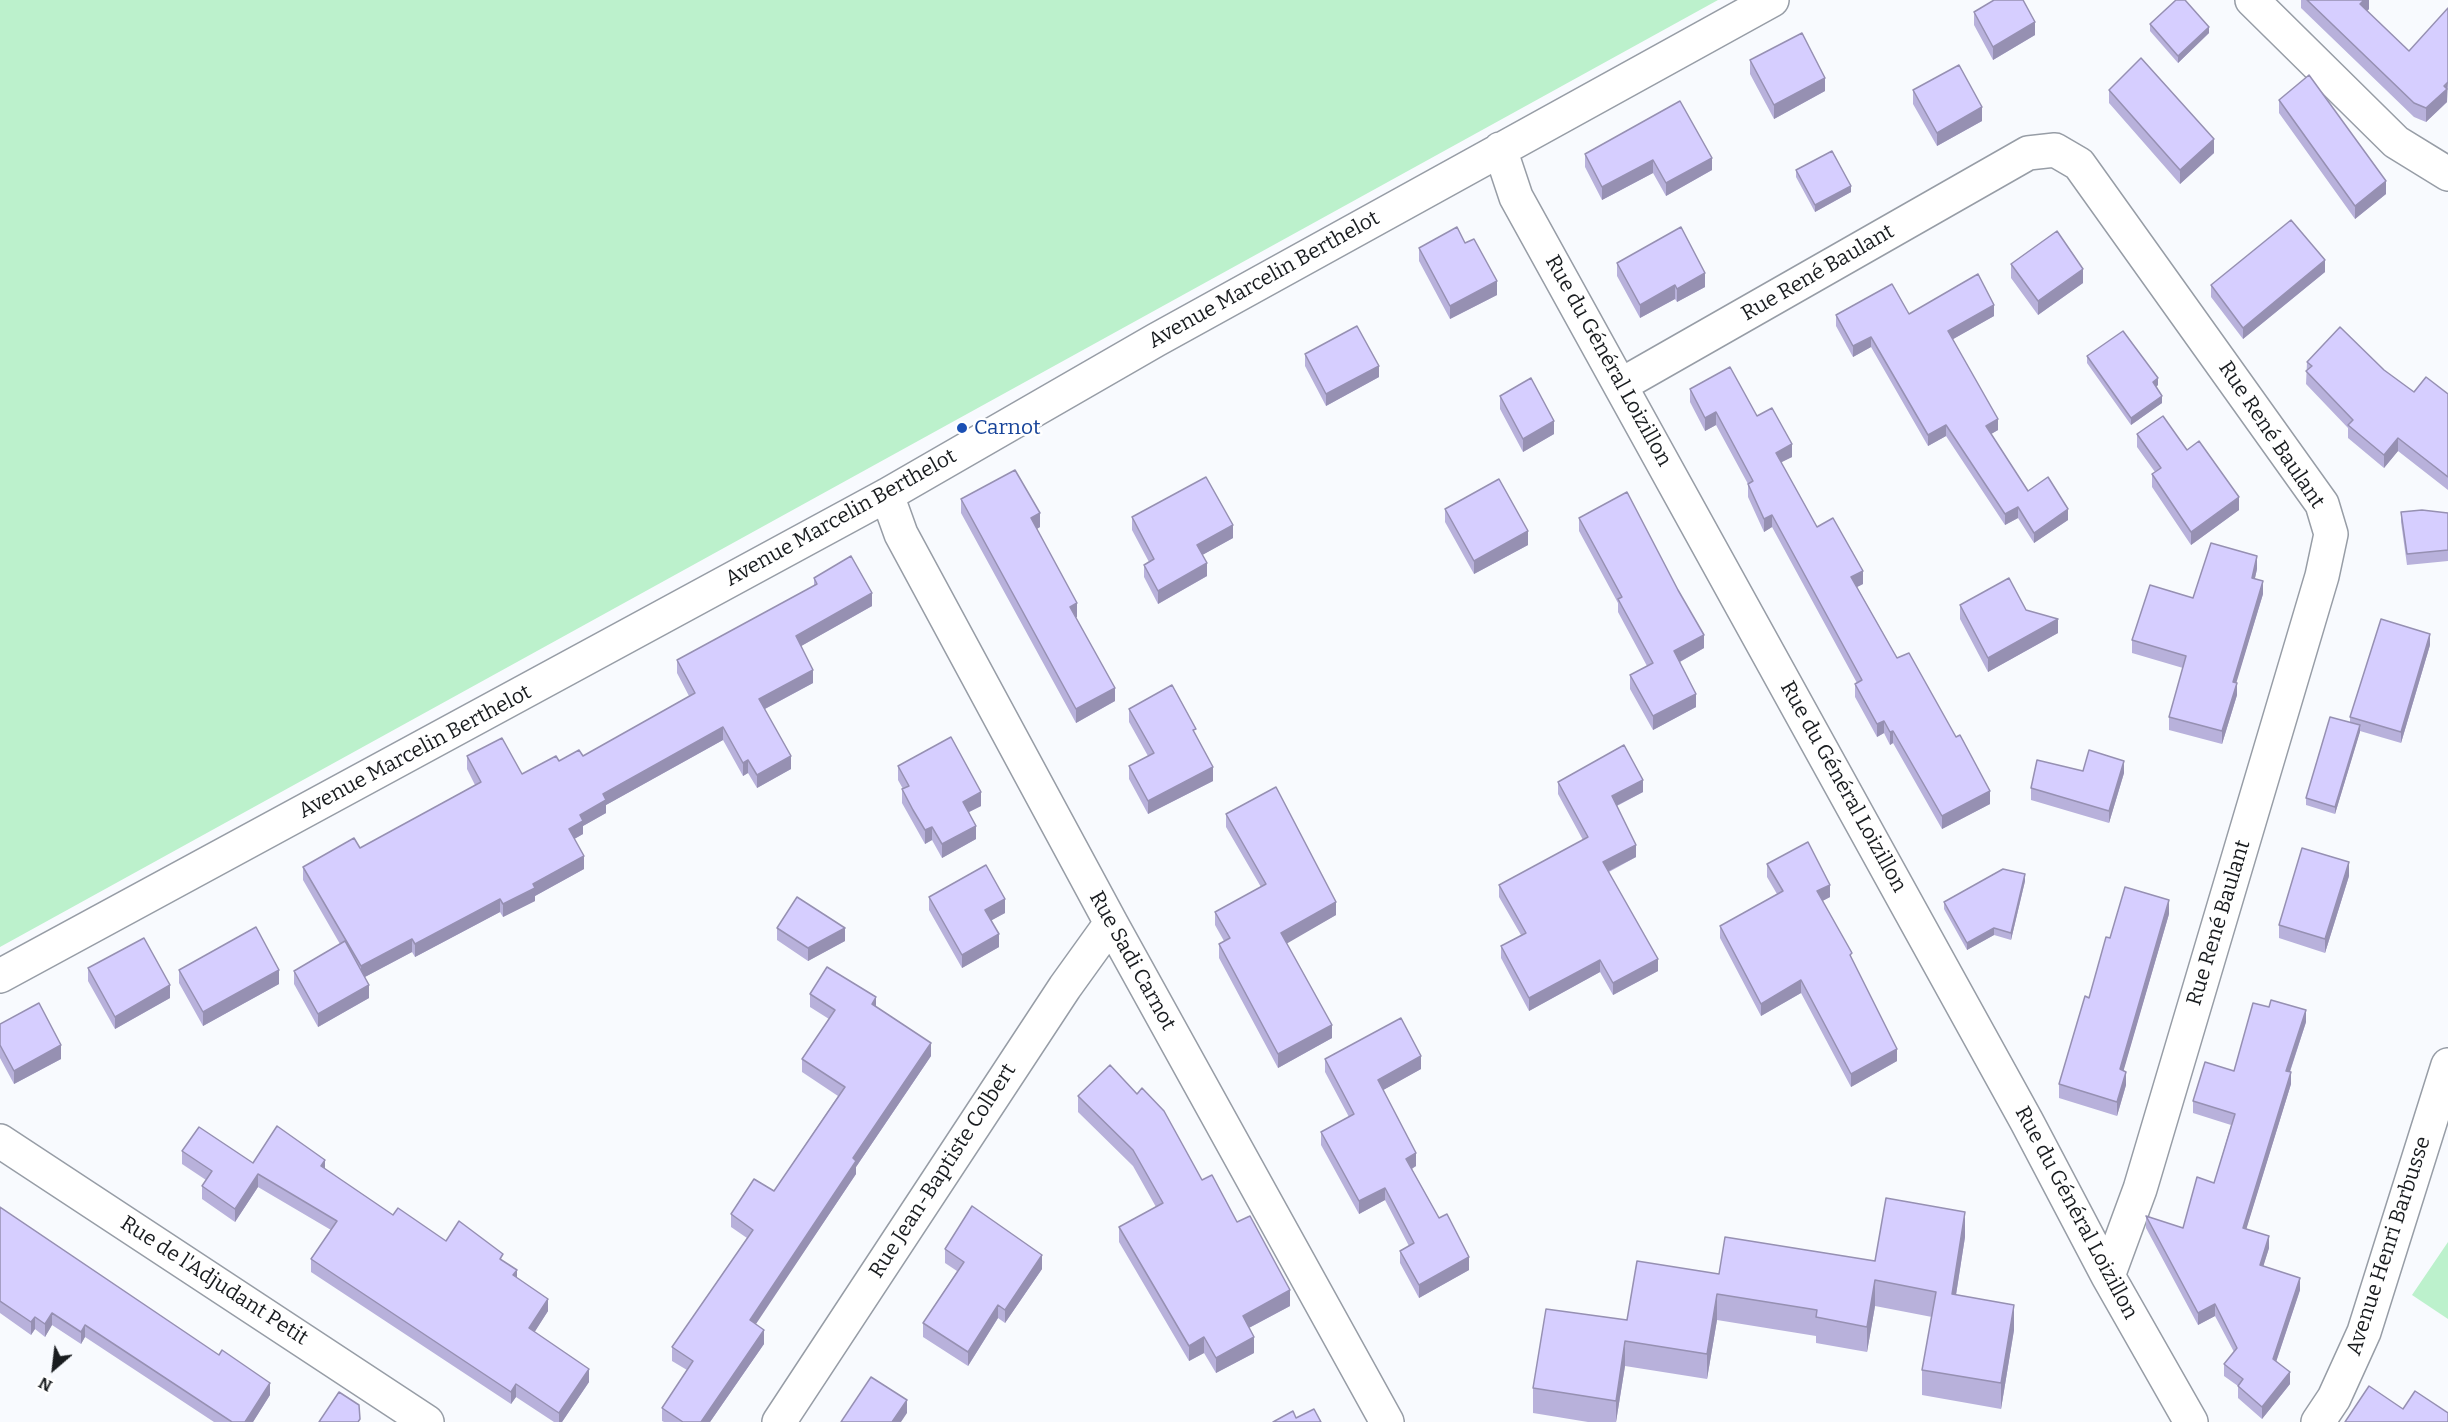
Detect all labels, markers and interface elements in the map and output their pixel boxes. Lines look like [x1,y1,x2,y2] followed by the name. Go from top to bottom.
[1144,206,1384,354] street label: Avenue Marcelin Berthelot
[1737,219,1899,327] street label: Rue René Baulant
[1539,251,1677,471] street label: Rue du Général Loizillon
[2213,357,2329,513] street label: Rue René Baulant
[974,415,1041,441] place label: Carnot
[955,421,969,435] marker: Carnot
[721,444,961,592] street label: Avenue Marcelin Berthelot
[1774,677,1912,897] street label: Rue du Général Loizillon
[294,680,536,824] street label: Avenue Marcelin Berthelot
[2182,837,2256,1009] street label: Rue René Baulant
[1083,887,1181,1035] street label: Rue Sadi Carnot
[864,1059,1022,1283] street label: Rue Jean-Baptiste Colbert
[2009,1102,2143,1324] street label: Rue du Général Loizillon
[2342,1133,2436,1359] street label: Avenue Henri Barbusse
[116,1211,312,1351] street label: Rue de l'Adjudant Petit
[24,1338,84,1398] north arrow
[35,1373,55,1396] text: N

